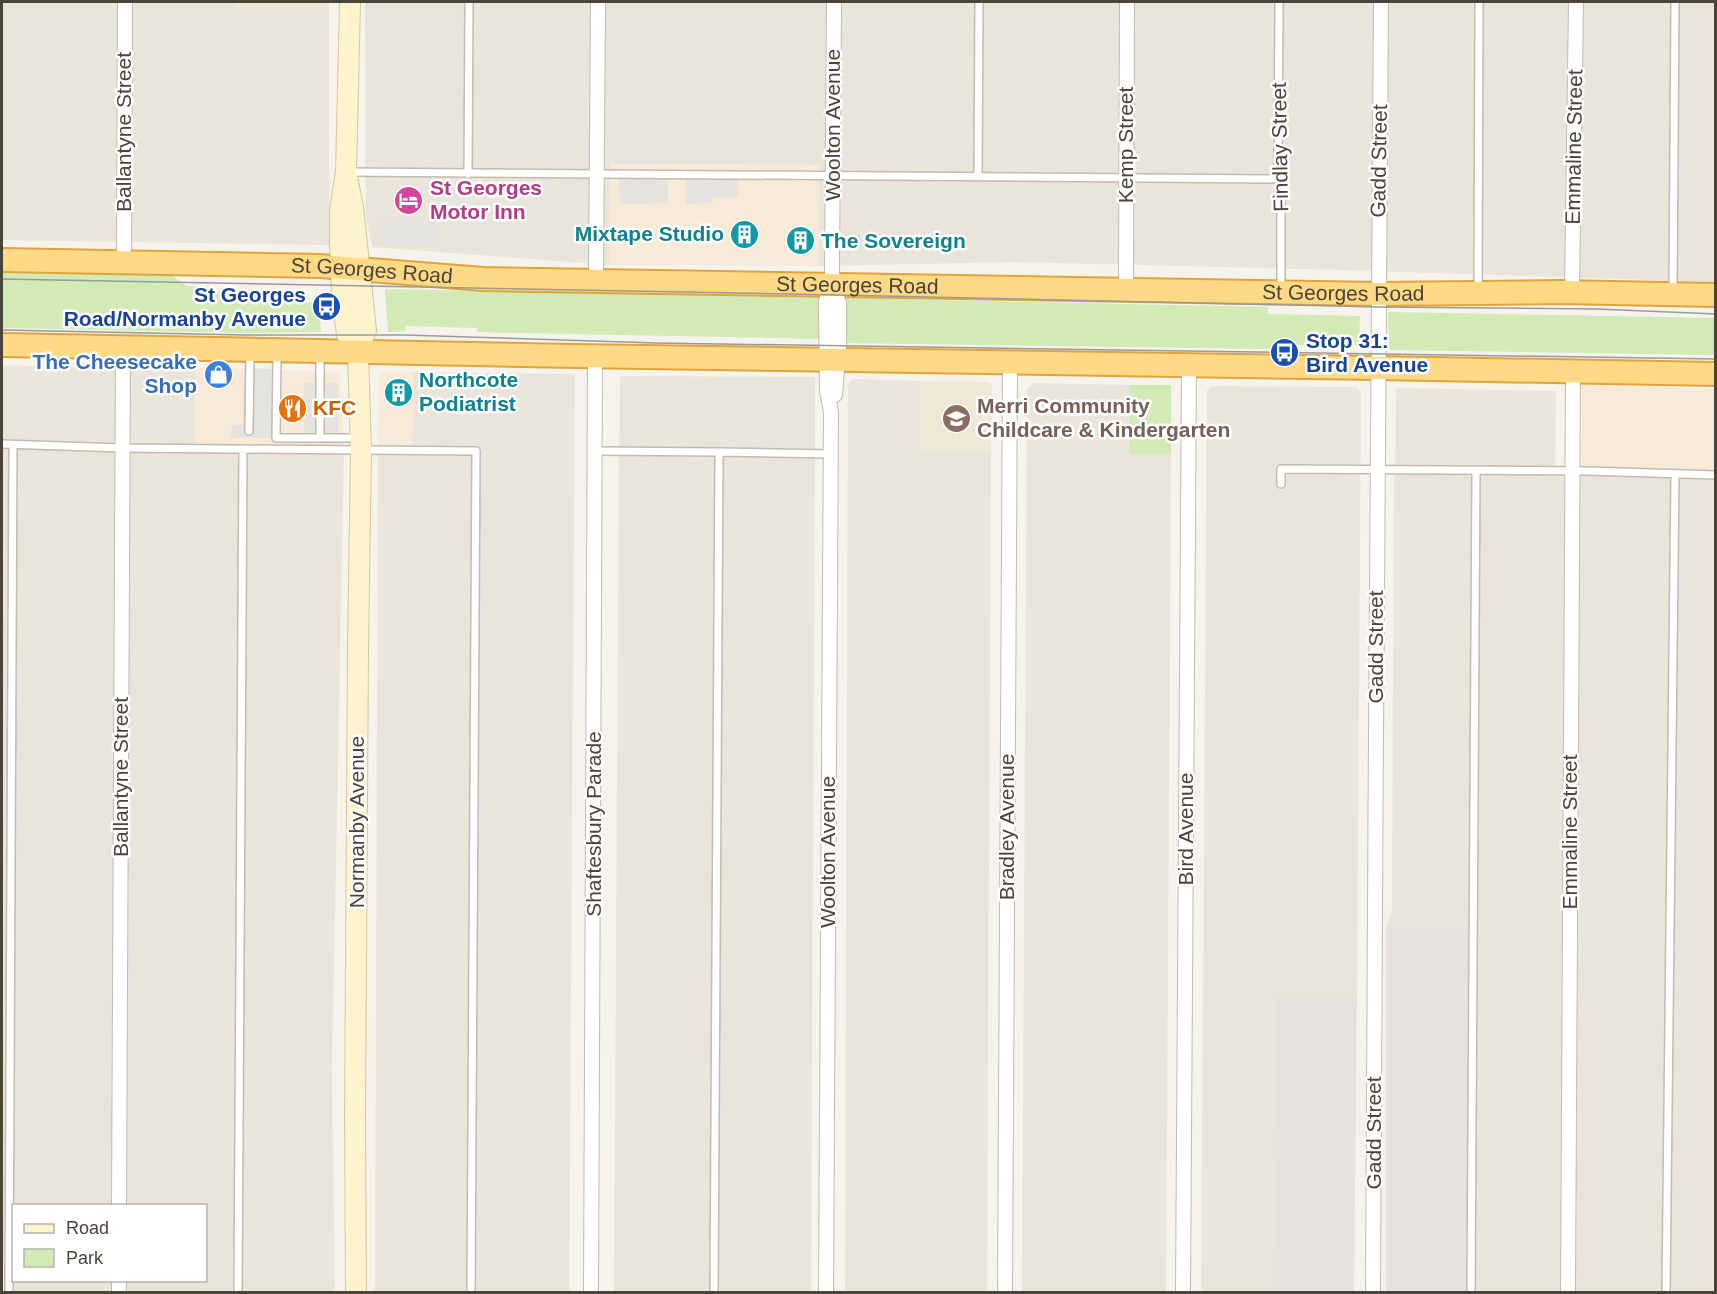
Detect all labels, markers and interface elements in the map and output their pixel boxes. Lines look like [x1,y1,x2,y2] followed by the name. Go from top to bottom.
[821,49,844,201] street label: Woolton Avenue
[112,52,135,212] street label: Ballantyne Street
[1561,69,1586,225] street label: Emmaline Street
[1267,82,1292,212] street label: Findlay Street
[1114,86,1137,203] street label: Kemp Street
[1366,104,1391,218] street label: Gadd Street
[430,176,542,223] place label: St Georges Motor Inn
[393,184,425,216] hotel icon: St Georges Motor Inn
[729,218,761,250] building icon: Mixtape Studio
[575,222,724,245] place label: Mixtape Studio
[784,225,816,257] building icon: The Sovereign
[821,229,966,252] place label: The Sovereign
[291,253,454,288] street label: St Georges Road
[776,272,939,298] street label: St Georges Road
[1262,280,1425,305] street label: St Georges Road
[64,283,306,330] place label: St Georges Road/Normanby Avenue
[311,291,343,323] bus stop icon: St Georges Road/Normanby Avenue
[1306,329,1428,376] place label: Stop 31: Bird Avenue
[1269,337,1301,369] bus stop icon: Stop 31: Bird Avenue
[32,350,197,397] place label: The Cheesecake Shop
[202,358,234,390] shop icon: The Cheesecake Shop
[419,368,518,415] place label: Northcote Podiatrist
[382,376,414,408] building icon: Northcote Podiatrist
[276,392,308,424] restaurant icon: KFC
[977,394,1230,441] place label: Merri Community Childcare & Kindergarten
[313,396,356,419] place label: KFC
[940,402,972,434] school or university icon: Merri Community Childcare & Kindergarten
[1364,590,1387,704] street label: Gadd Street
[109,697,132,857] street label: Ballantyne Street
[582,731,605,917] street label: Shaftesbury Parade
[345,736,368,908] street label: Normanby Avenue
[995,754,1018,900] street label: Bradley Avenue
[1558,754,1581,910] street label: Emmaline Street
[1174,773,1197,885] street label: Bird Avenue
[816,776,839,928] street label: Woolton Avenue
[1362,1076,1385,1190] street label: Gadd Street
[12,1204,207,1282] legend
[66,1218,109,1238] text: Road
[66,1248,104,1268] text: Park

